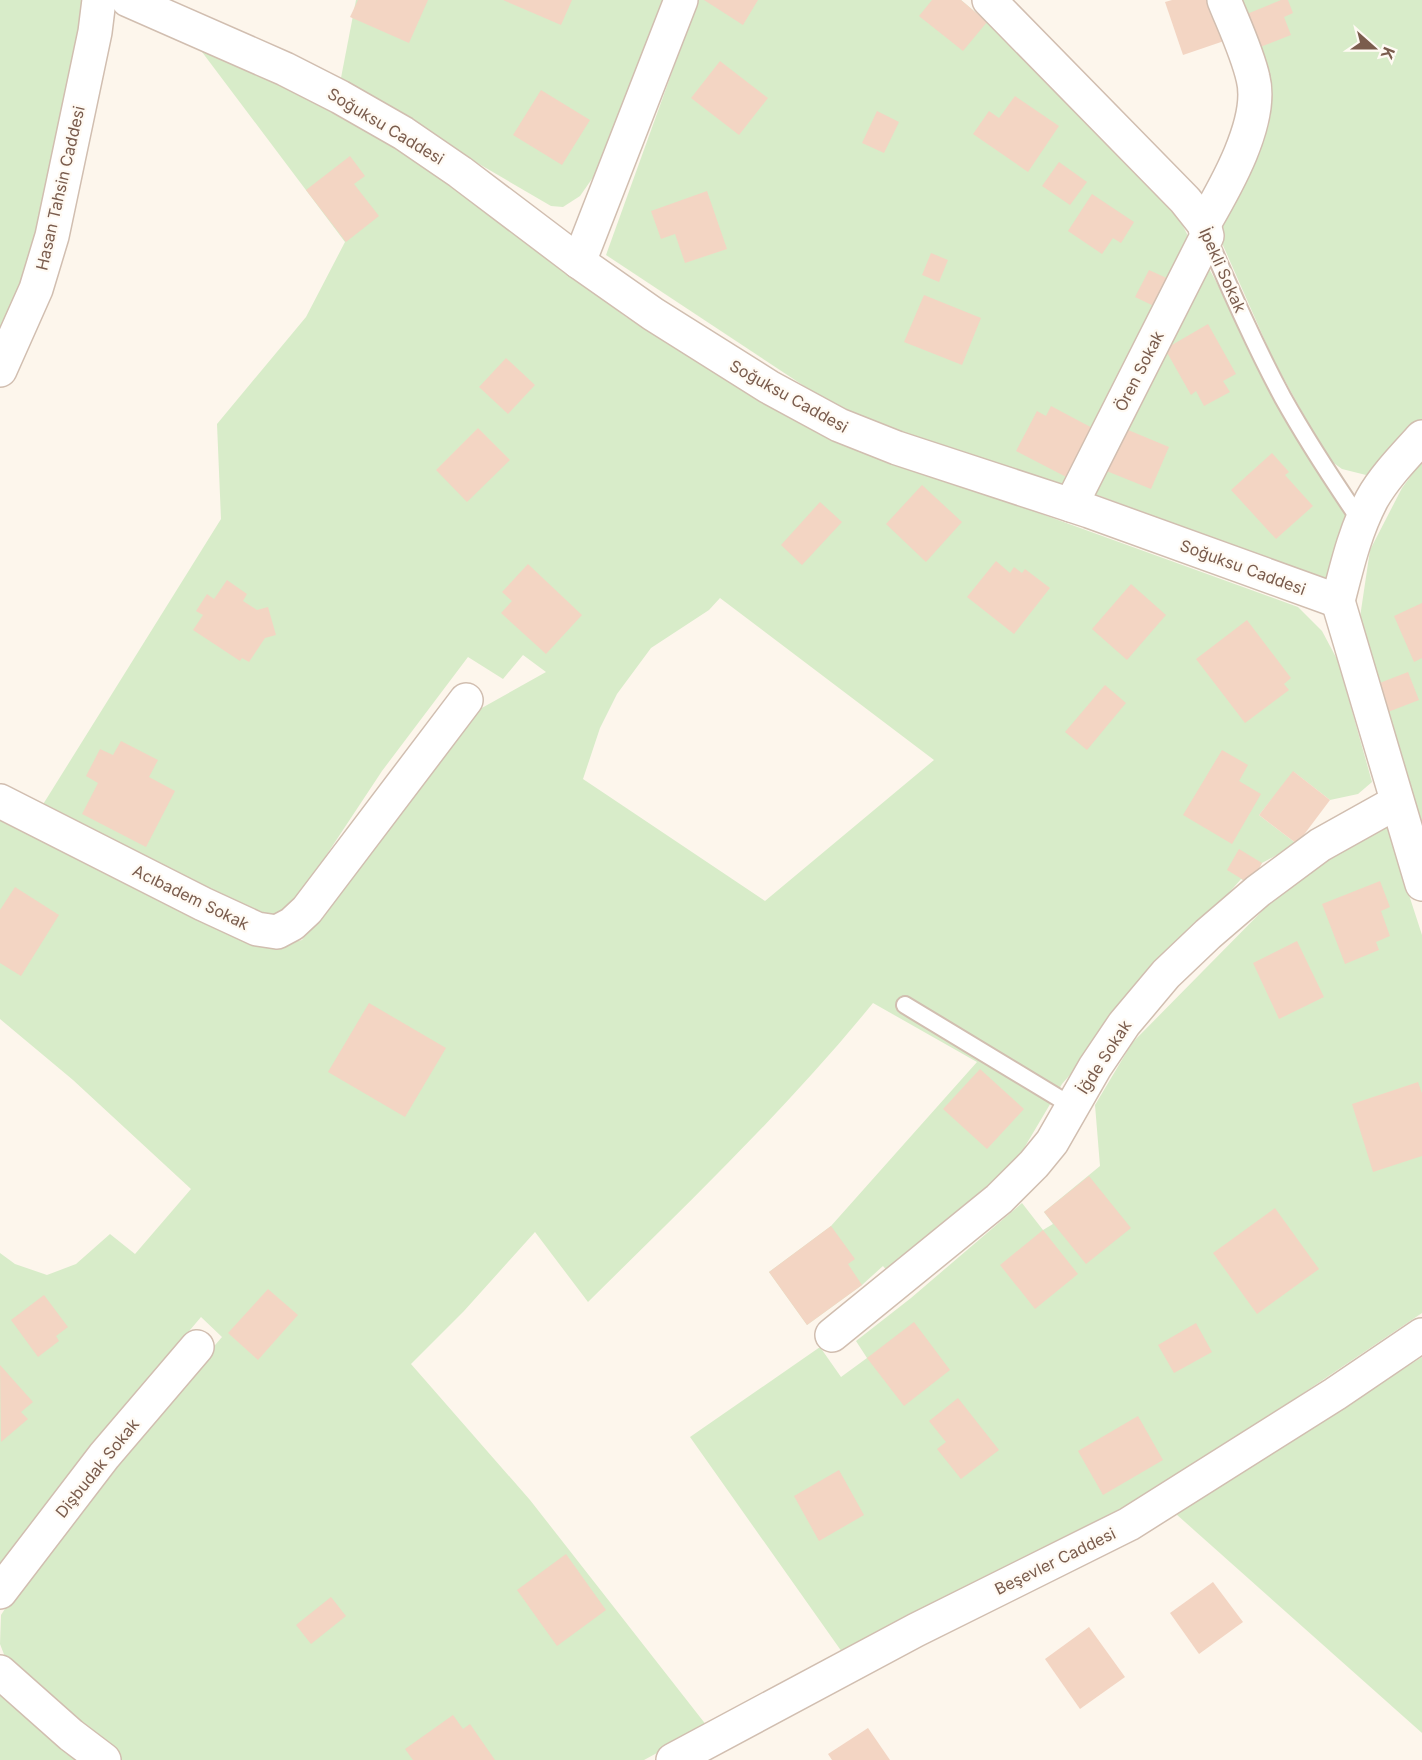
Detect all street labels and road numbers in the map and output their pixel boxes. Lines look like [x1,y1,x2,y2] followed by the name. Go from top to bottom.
[324,83,448,169] street label: Soğuksu Caddesi
[31,104,89,272] street label: Hasan Tahsin Caddesi
[1195,224,1251,316] street label: İpekli Sokak
[1110,327,1168,415] street label: Ören Sokak
[726,355,852,437] street label: Soğuksu Caddesi
[1177,535,1309,599] street label: Soğuksu Caddesi
[130,860,253,934] street label: Acıbadem Sokak
[1073,1016,1135,1098] street label: İğde Sokak
[51,1414,143,1522] street label: Dişbudak Sokak
[991,1523,1119,1599] street label: Beşevler Caddesi

